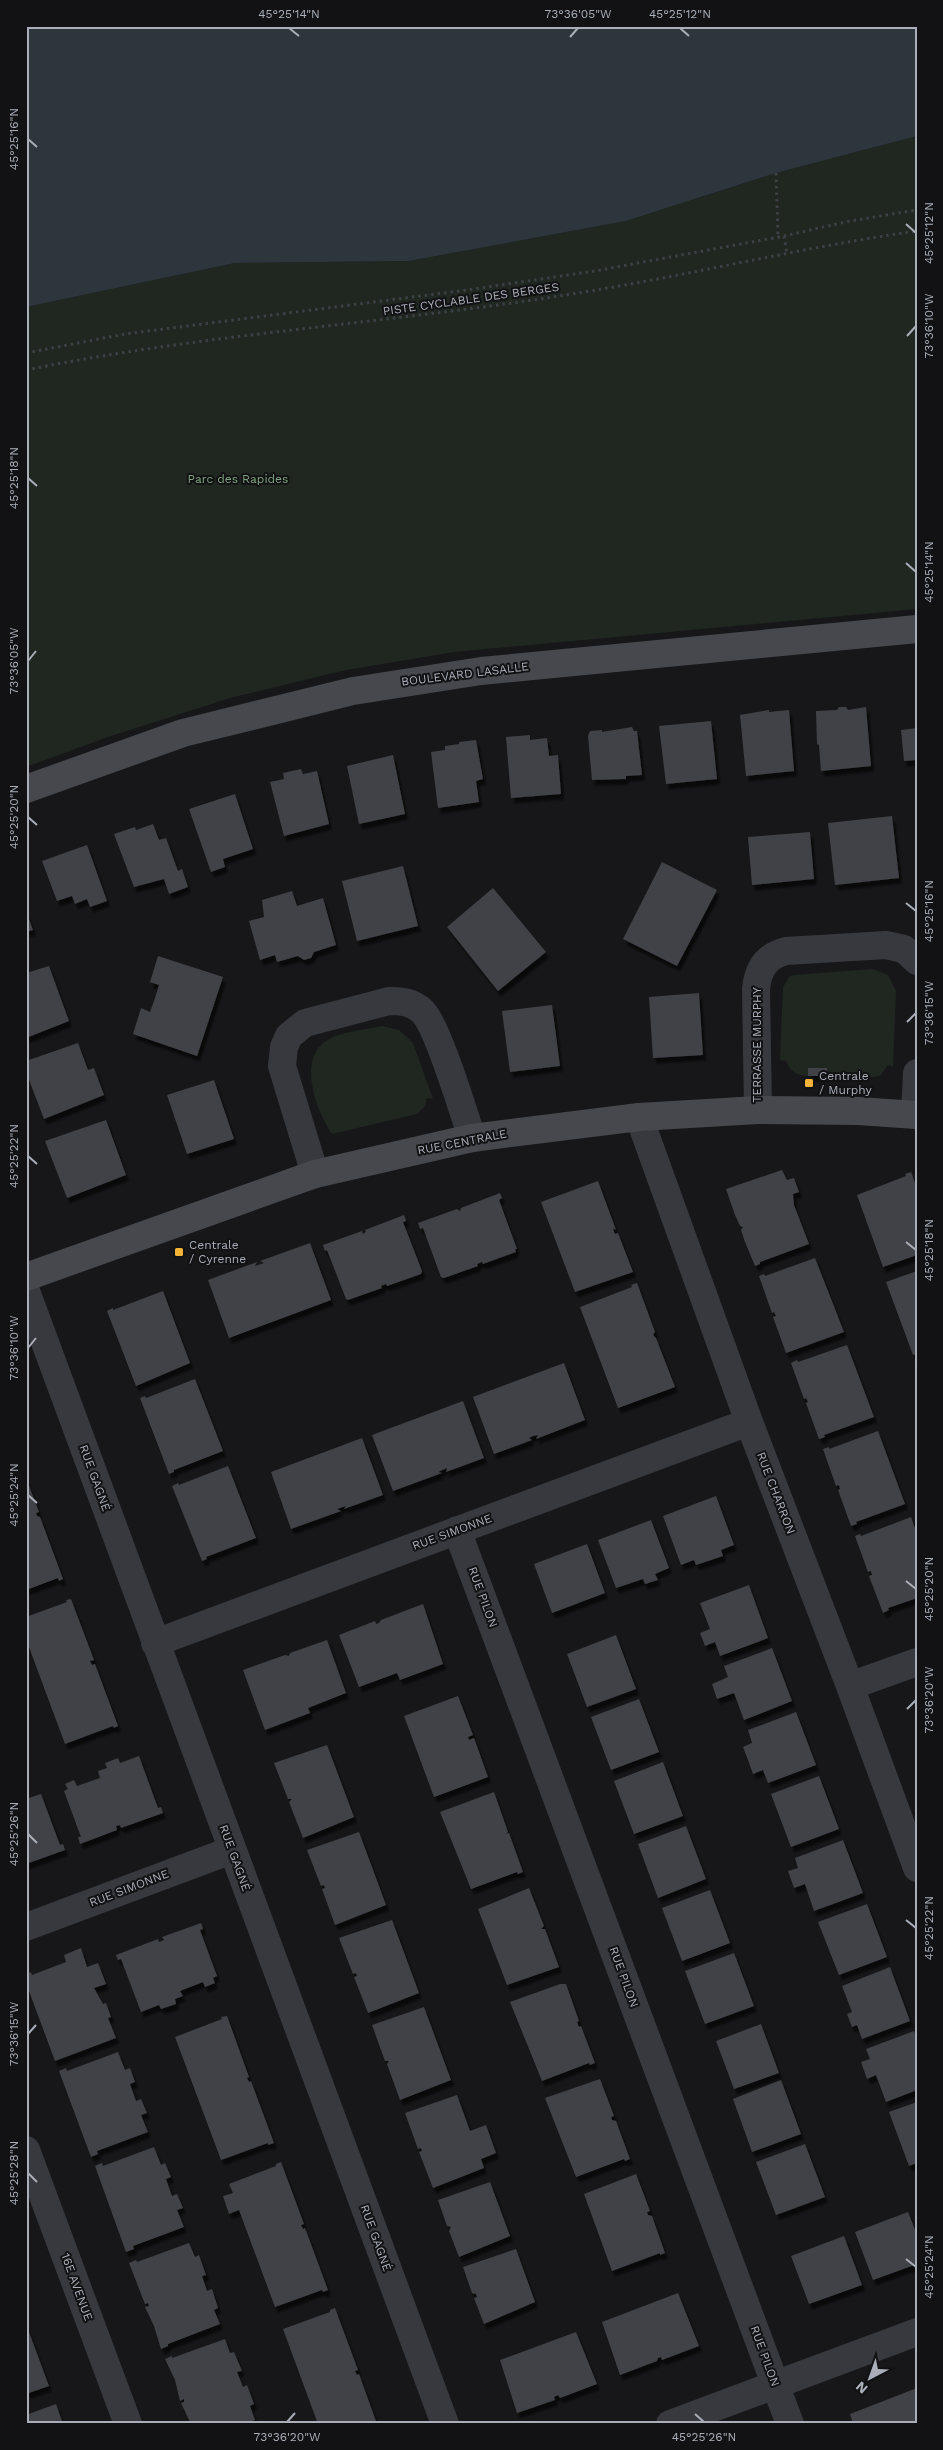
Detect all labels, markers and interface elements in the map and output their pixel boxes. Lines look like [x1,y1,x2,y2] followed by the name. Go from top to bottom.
[258,7,320,21] text: 45°25'14"N
[544,7,612,21] text: 73°36'05"W
[649,7,711,21] text: 45°25'12"N
[7,108,21,170] text: 45°25'16"N
[922,202,936,264] text: 45°25'12"N
[382,280,560,318] street label: PISTE CYCLABLE DES BERGES
[922,293,936,358] text: 73°36'10"W
[7,447,21,509] text: 45°25'18"N
[188,472,288,486] park label: Parc des Rapides
[922,541,936,603] text: 45°25'14"N
[7,627,21,695] text: 73°36'05"W
[400,659,530,689] street label: BOULEVARD LASALLE
[7,785,21,849] text: 45°25'20"N
[922,880,936,942] text: 45°25'16"N
[922,980,936,1045] text: 73°36'15"W
[750,987,764,1103] street label: TERRASSE MURPHY
[819,1069,873,1097] place label: Centrale / Murphy
[803,1077,815,1089] marker: Centrale / Murphy
[7,1124,21,1188] text: 45°25'22"N
[416,1126,508,1158] street label: RUE CENTRALE
[922,1219,936,1281] text: 45°25'18"N
[189,1238,246,1266] place label: Centrale / Cyrenne
[173,1246,185,1258] marker: Centrale / Cyrenne
[7,1315,21,1380] text: 73°36'10"W
[76,1443,114,1513] street label: RUE GAGNÉ
[754,1450,798,1536] street label: RUE CHARRON
[7,1463,21,1527] text: 45°25'24"N
[410,1511,494,1553] street label: RUE SIMONNE
[922,1557,936,1621] text: 45°25'20"N
[466,1565,500,1629] street label: RUE PILON
[922,1666,936,1734] text: 73°36'20"W
[7,1802,21,1866] text: 45°25'26"N
[216,1823,254,1893] street label: RUE GAGNÉ
[87,1866,171,1910] street label: RUE SIMONNE
[922,1896,936,1960] text: 45°25'22"N
[607,1945,641,2009] street label: RUE PILON
[7,2001,21,2066] text: 73°36'15"W
[7,2141,21,2205] text: 45°25'28"N
[357,2203,395,2273] street label: RUE GAGNÉ
[922,2235,936,2299] text: 45°25'24"N
[58,2251,96,2323] street label: 16E AVENUE
[748,2324,782,2388] street label: RUE PILON
[846,2352,896,2402] north arrow
[852,2378,871,2397] text: N
[253,2430,321,2444] text: 73°36'20"W
[672,2430,736,2444] text: 45°25'26"N

